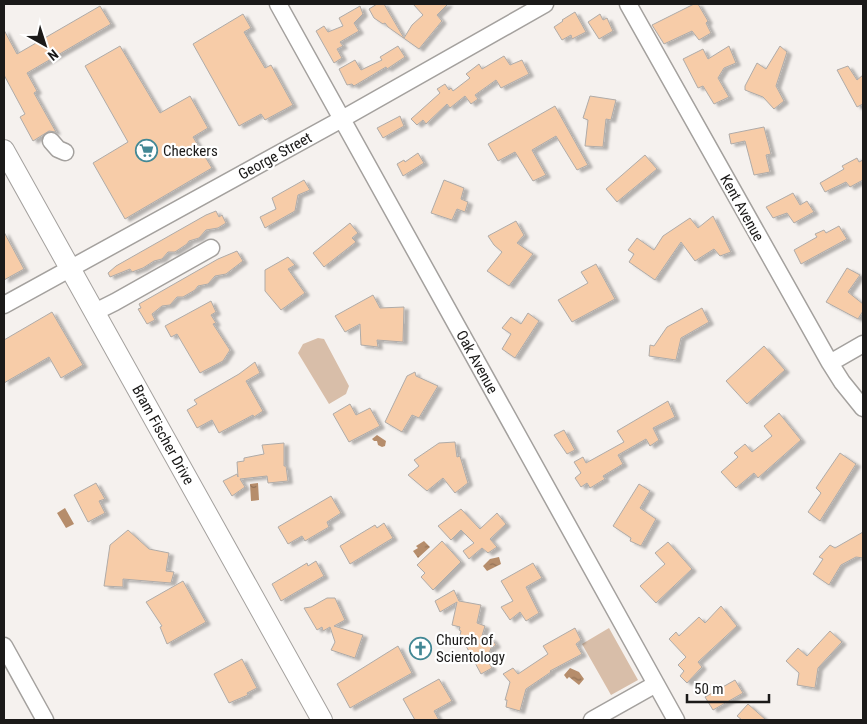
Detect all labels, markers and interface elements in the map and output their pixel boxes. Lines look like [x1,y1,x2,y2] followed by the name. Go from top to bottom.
[20,20,70,70] north arrow
[45,46,62,64] text: N
[235,129,315,183] street label: George Street
[135,139,159,163] supermarket icon: Checkers
[163,142,218,160] place label: Checkers
[716,172,768,244] street label: Kent Avenue
[452,327,502,397] street label: Oak Avenue
[128,382,198,488] street label: Bram Fischer Drive
[436,631,505,666] place label: Church of Scientology
[408,637,432,661] church icon: Church of Scientology
[687,672,770,704] scale bar
[694,680,724,698] text: 50 m

